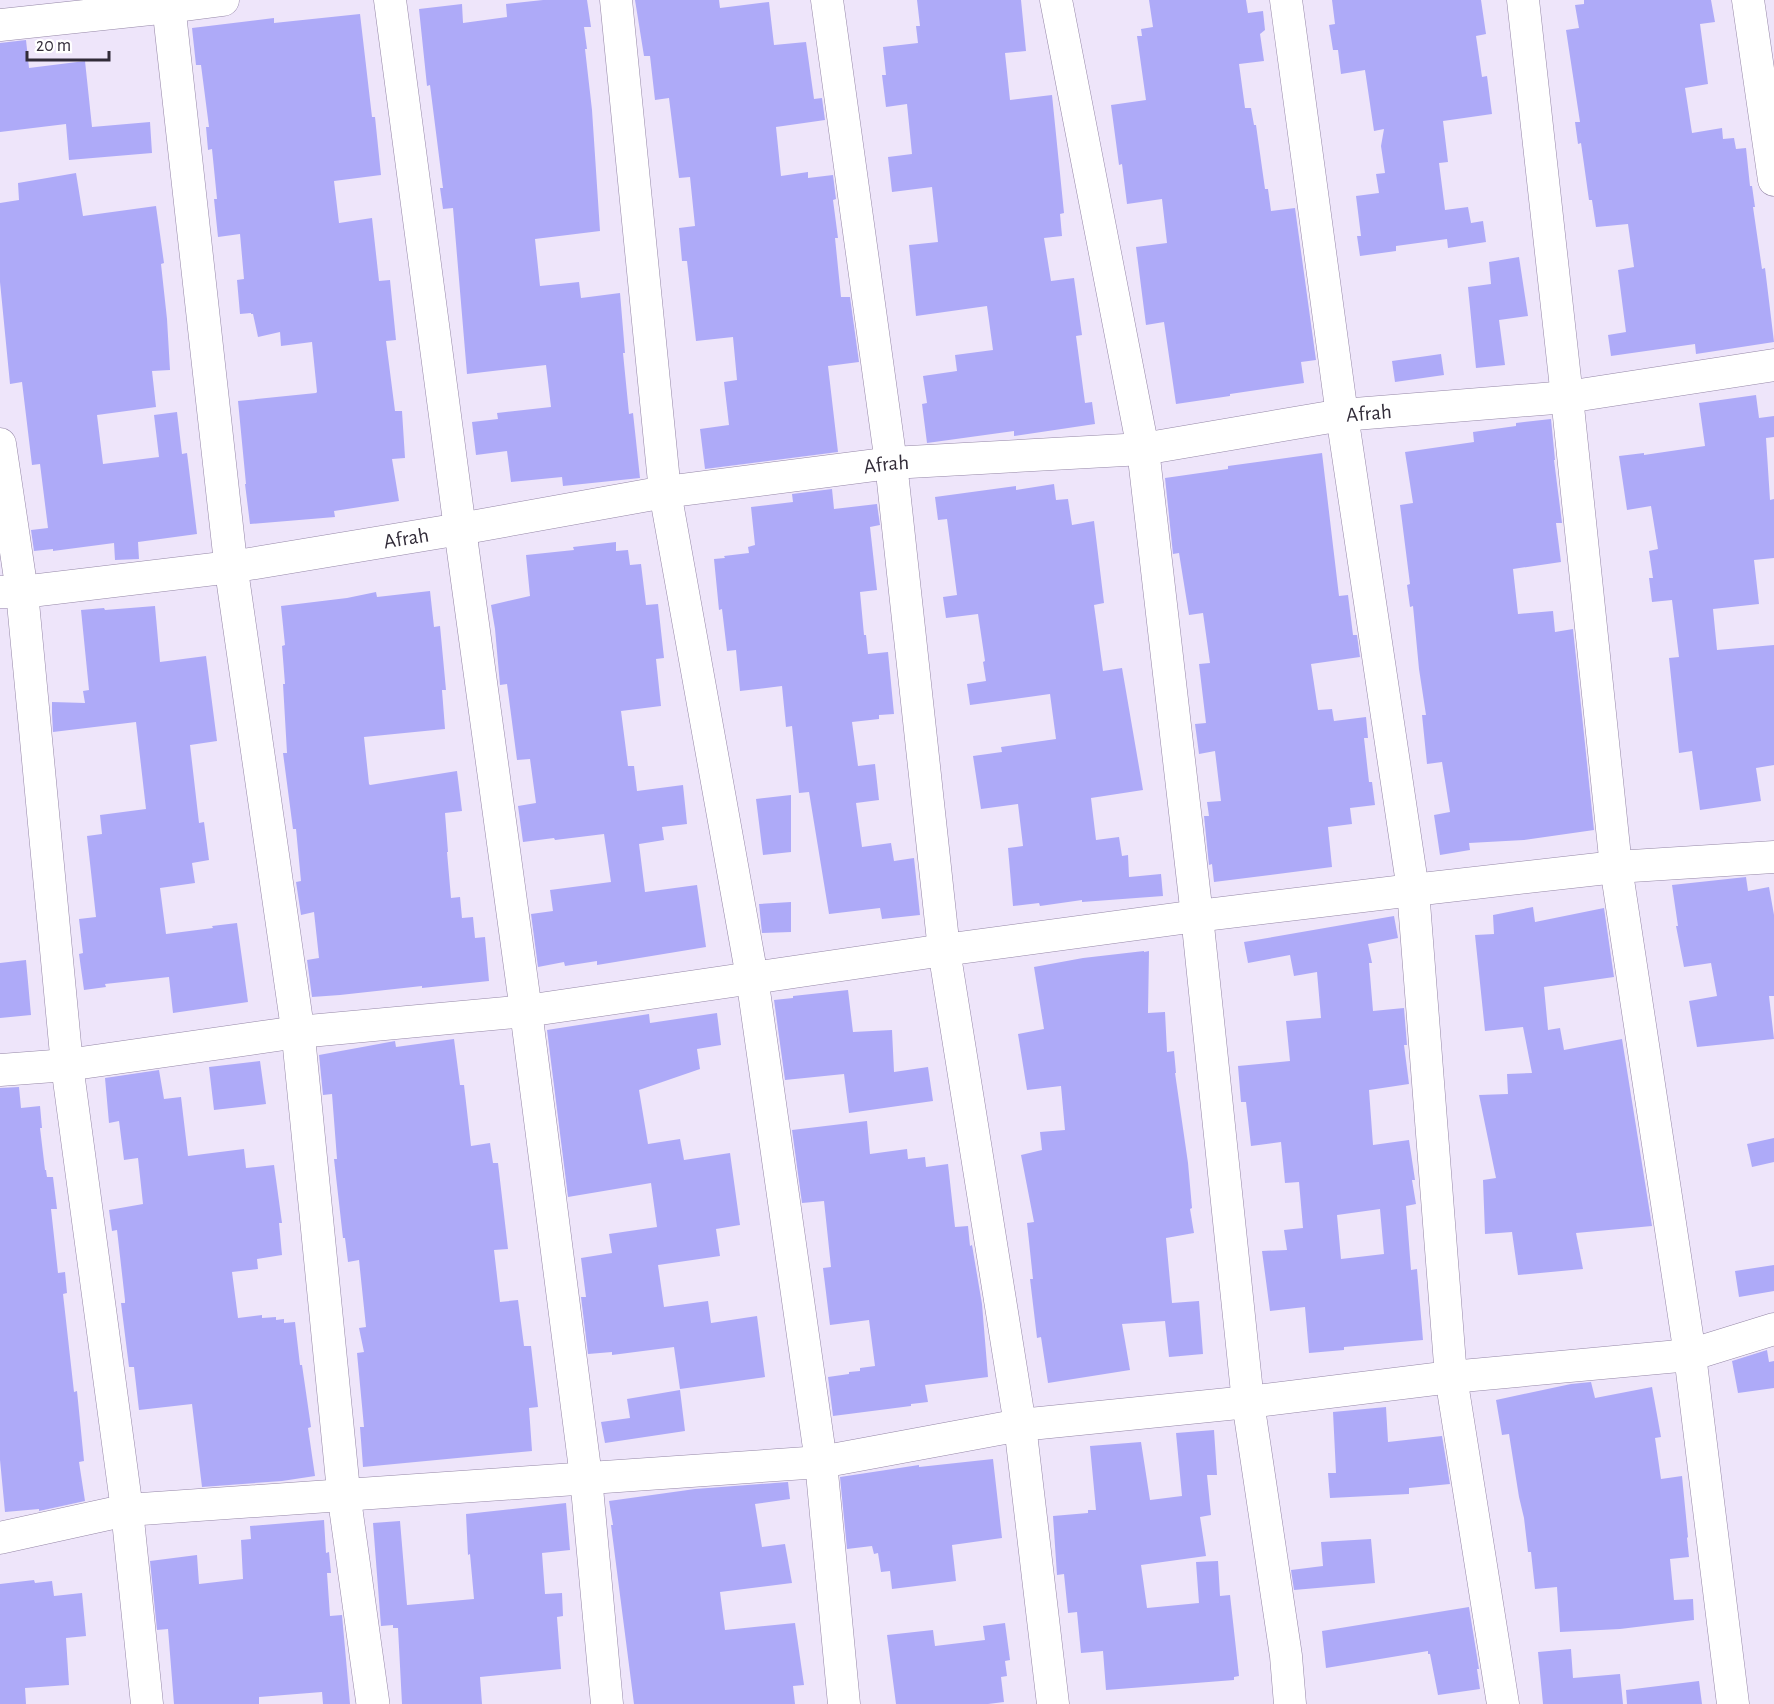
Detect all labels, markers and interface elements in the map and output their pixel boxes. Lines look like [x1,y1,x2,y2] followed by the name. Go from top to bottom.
[27,24,110,62] scale bar
[36,37,71,55] text: 20 m
[1345,401,1392,425] street label: Afrah
[862,452,910,477] street label: Afrah
[382,524,430,552] street label: Afrah

